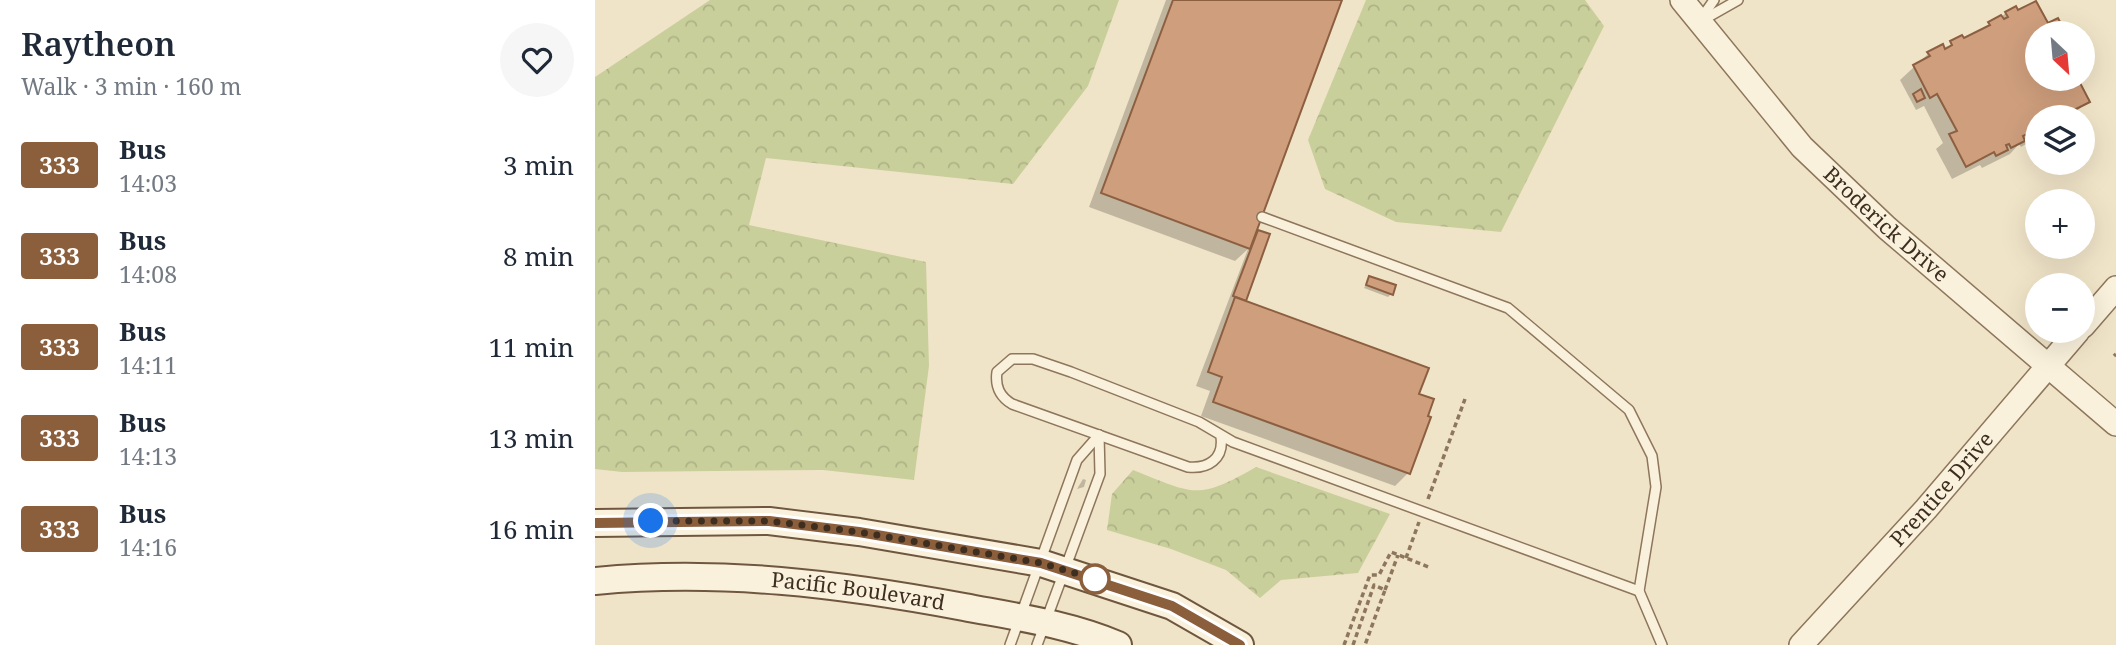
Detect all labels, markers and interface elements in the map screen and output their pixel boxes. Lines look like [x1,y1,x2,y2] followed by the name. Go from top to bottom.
[21,21,176,66] text: Raytheon
[2025,21,2095,91] north arrow
[2025,21,2095,343] map controls
[500,23,574,97] button: heart
[21,70,241,102] text: Walk · 3 min · 160 m
[2025,105,2095,175] button: layers
[119,131,166,167] text: Bus
[503,147,574,183] text: 3 min
[39,148,80,181] text: 333
[1818,160,1955,288] street label: Broderick Drive
[119,167,177,199] text: 14:03
[2025,189,2095,259] button: +
[119,222,166,258] text: Bus
[503,238,574,274] text: 8 min
[39,239,80,272] text: 333
[119,258,177,290] text: 14:08
[2025,273,2095,343] button: −
[119,313,166,349] text: Bus
[489,329,574,365] text: 11 min
[39,330,80,363] text: 333
[119,349,177,381] text: 14:11
[119,404,166,440] text: Bus
[489,420,574,456] text: 13 min
[39,421,80,454] text: 333
[1883,425,1999,552] street label: Prentice Drive
[119,440,177,472] text: 14:13
[119,495,166,531] text: Bus
[633,503,668,538] your location
[489,511,574,547] text: 16 min
[39,512,80,545] text: 333
[119,531,177,563] text: 14:16
[1080,564,1110,594] unlabelled marker
[770,565,947,616] street label: Pacific Boulevard

